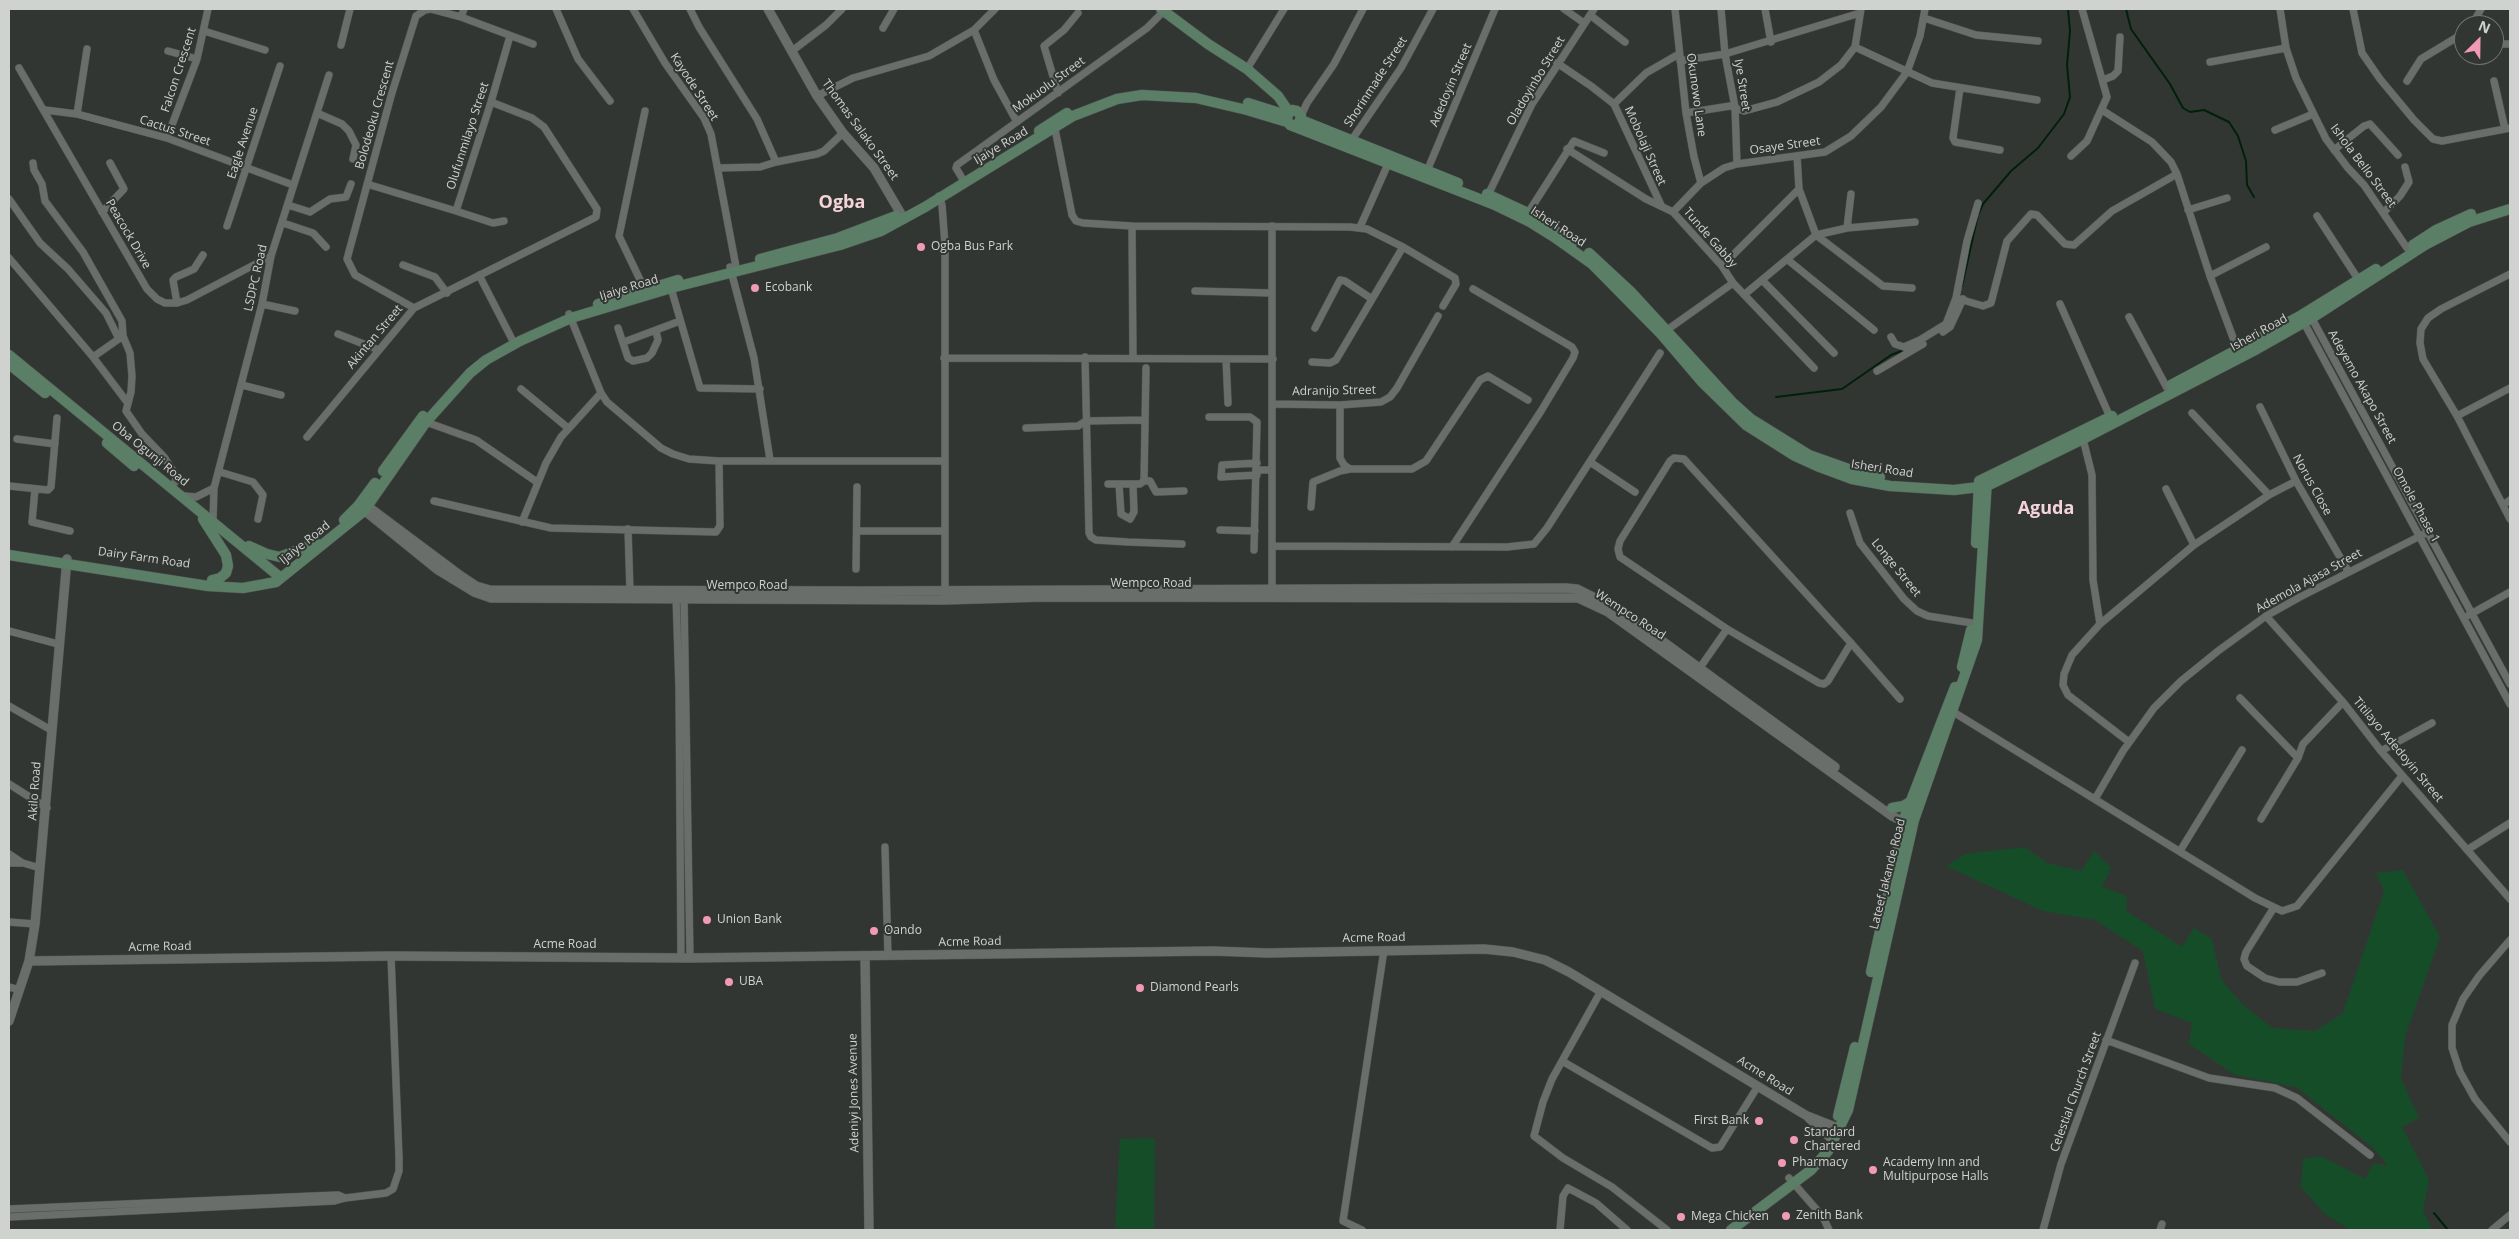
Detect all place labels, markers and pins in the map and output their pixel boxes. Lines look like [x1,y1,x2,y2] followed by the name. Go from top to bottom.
[931,240,1013,254] place label: Ogba Bus Park
[915,241,927,253] marker: Ogba Bus Park
[765,281,812,295] place label: Ecobank
[749,282,761,294] marker: Ecobank
[717,913,782,927] place label: Union Bank
[701,914,713,926] marker: Union Bank
[884,924,922,938] place label: Oando
[868,925,880,937] marker: Oando
[739,975,763,989] place label: UBA
[723,976,735,988] marker: UBA
[1150,981,1239,995] place label: Diamond Pearls
[1134,982,1146,994] marker: Diamond Pearls
[1694,1114,1749,1128] place label: First Bank
[1753,1115,1765,1127] marker: First Bank
[1804,1126,1860,1154] place label: Standard Chartered
[1788,1134,1800,1146] marker: Standard Chartered
[1792,1156,1848,1170] place label: Pharmacy
[1883,1156,1989,1184] place label: Academy Inn and Multipurpose Halls
[1776,1157,1788,1169] marker: Pharmacy
[1867,1164,1879,1176] marker: Academy Inn and Multipurpose Halls
[1796,1209,1863,1223] place label: Zenith Bank
[1691,1210,1769,1224] place label: Mega Chicken
[1780,1210,1792,1222] marker: Zenith Bank
[1675,1211,1687,1223] marker: Mega Chicken

